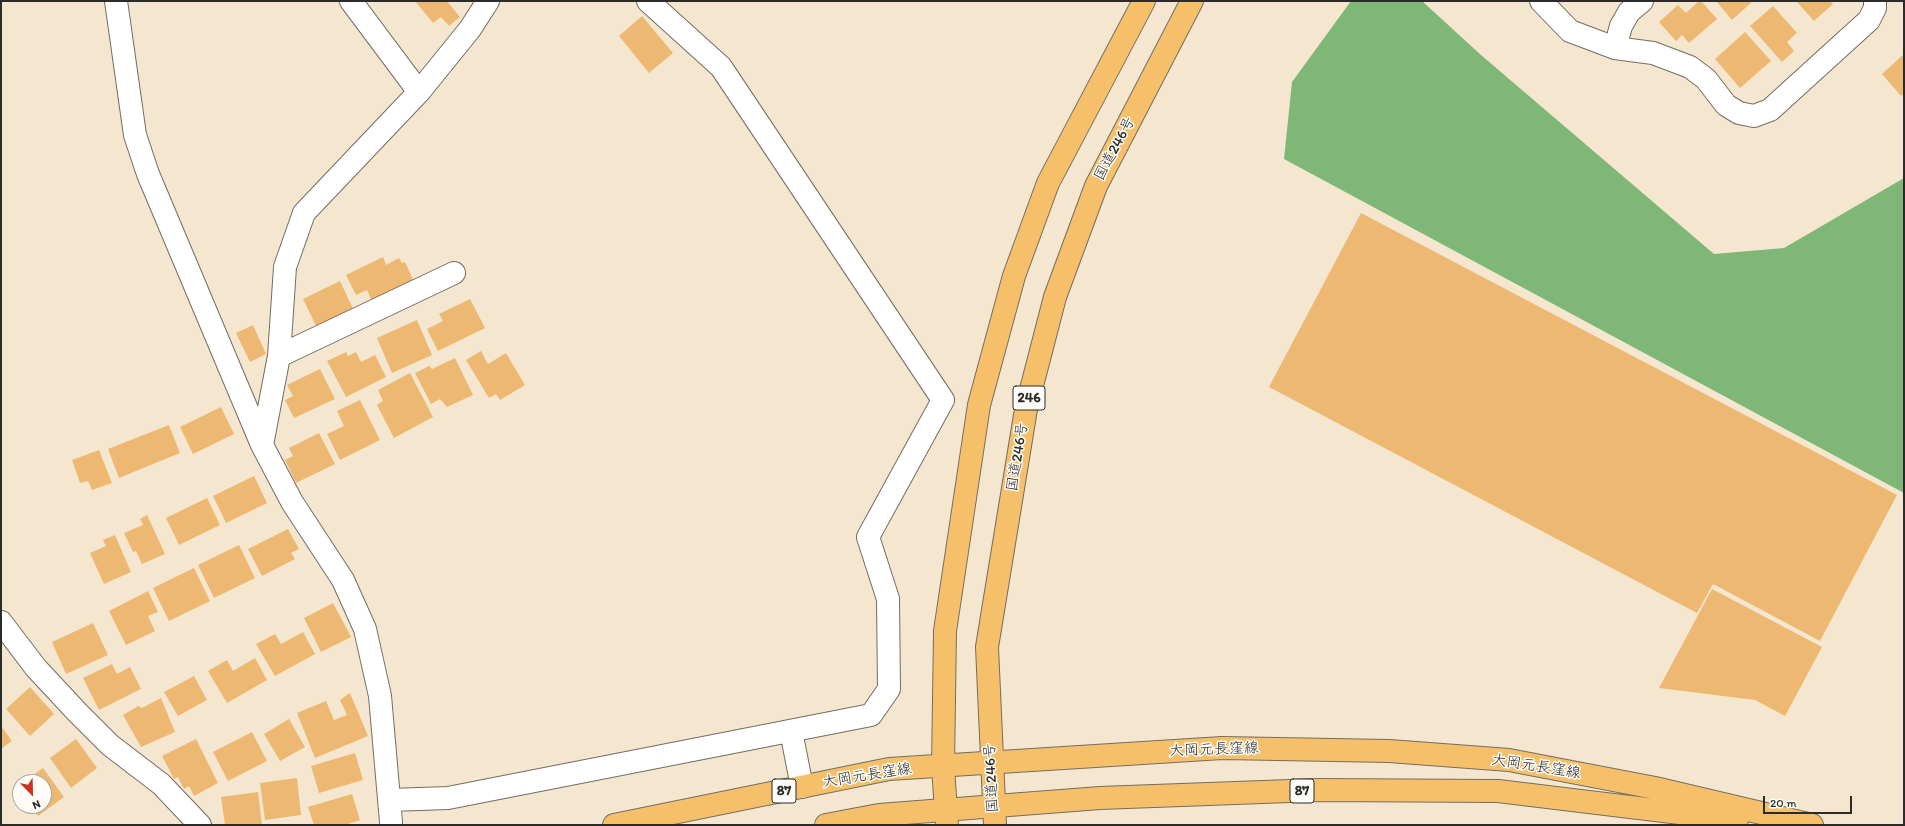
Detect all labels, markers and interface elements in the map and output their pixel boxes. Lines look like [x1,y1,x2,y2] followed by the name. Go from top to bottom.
[1091,114,1139,184] street label: 国道246号
[1013,386,1045,410] road number: 246
[1004,421,1032,493] street label: 国道246号
[1169,739,1259,761] street label: 大岡元長窪線
[981,743,1003,813] street label: 国道246号
[1490,751,1582,783] street label: 大岡元長窪線
[821,760,913,792] street label: 大岡元長窪線
[12,774,52,814] north arrow
[772,779,796,803] road number: 87
[1290,779,1314,803] road number: 87
[1765,788,1854,814] scale bar
[1770,796,1797,810] text: 20 m
[31,797,42,812] text: N

